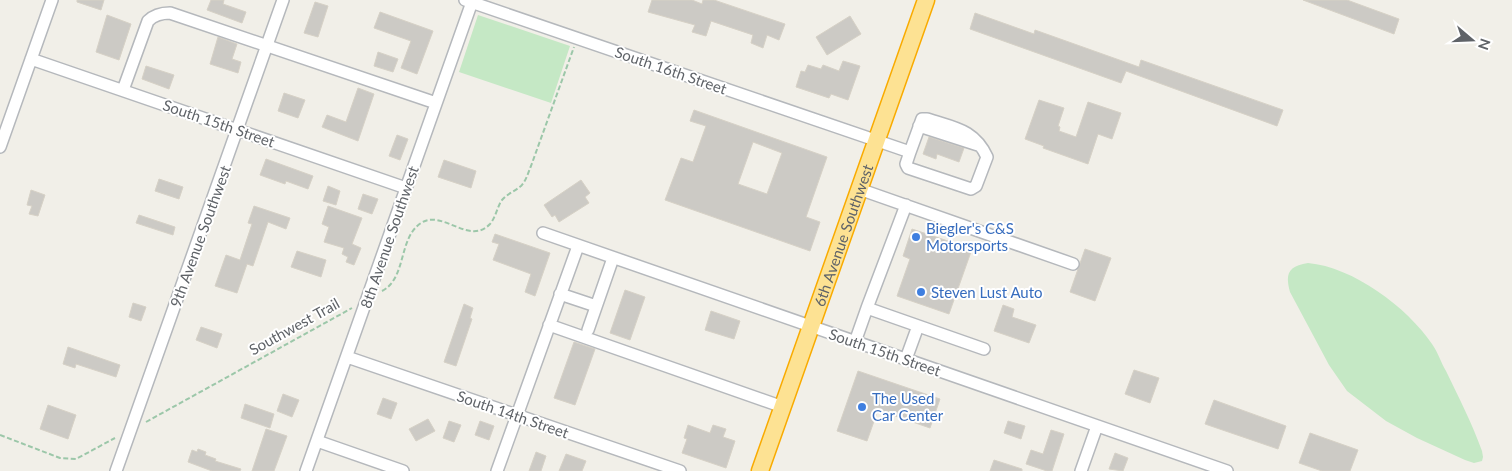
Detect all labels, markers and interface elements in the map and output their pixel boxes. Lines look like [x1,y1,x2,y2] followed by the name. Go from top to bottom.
[1447,15,1497,65] north arrow
[1475,37,1495,52] text: N
[613,42,730,98] street label: South 16th Street
[161,95,278,151] street label: South 15th Street
[810,161,877,309] street label: 6th Avenue Southwest
[166,162,234,309] street label: 9th Avenue Southwest
[356,163,422,311] street label: 8th Avenue Southwest
[926,219,1014,254] place label: Biegler's C&S Motorsports
[910,231,922,243] marker: Biegler's C&S Motorsports
[931,283,1043,301] place label: Steven Lust Auto
[915,286,927,298] marker: Steven Lust Auto
[246,294,342,358] street label: Southwest Trail
[827,324,944,380] street label: South 15th Street
[455,386,572,442] street label: South 14th Street
[872,389,944,424] place label: The Used Car Center
[856,401,868,413] marker: The Used Car Center

